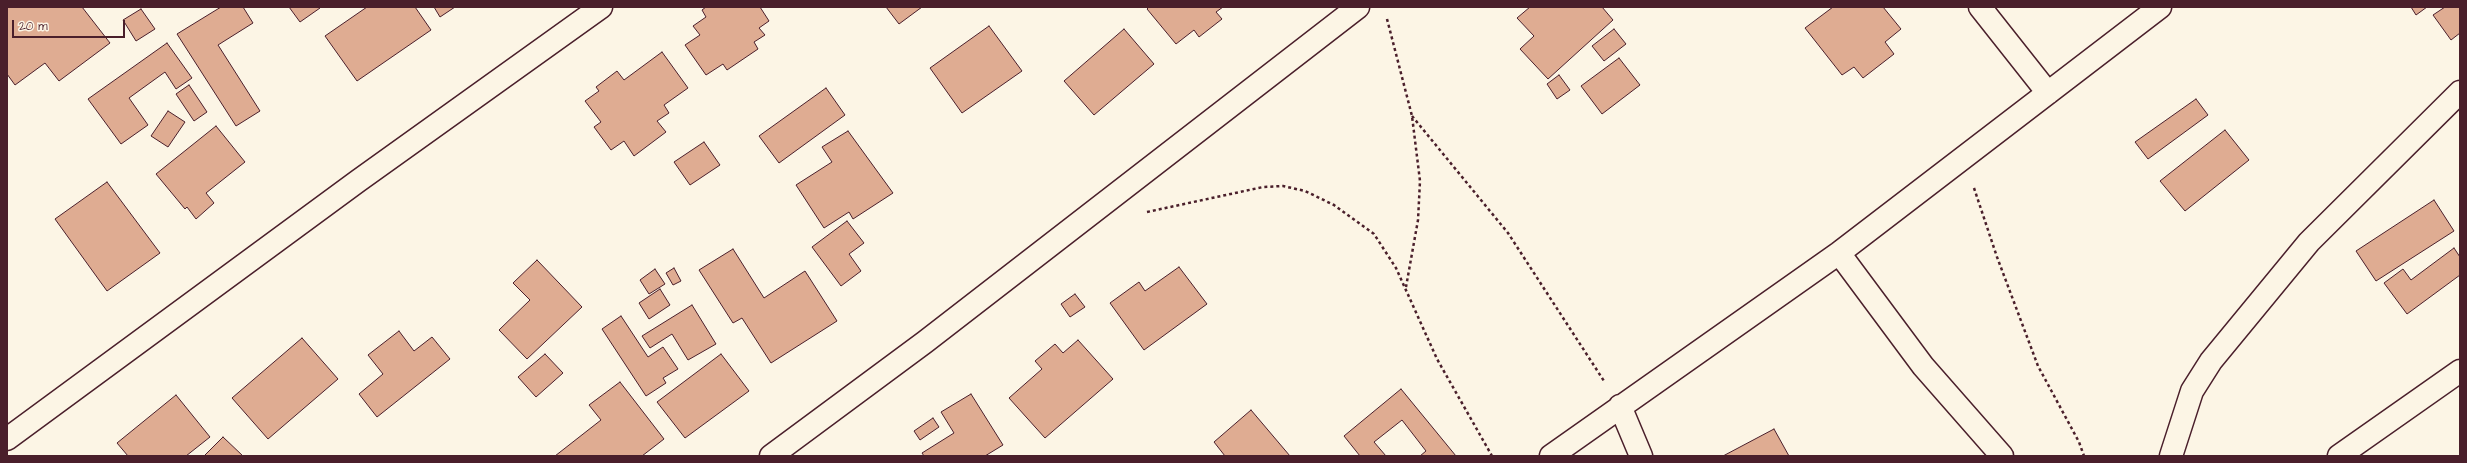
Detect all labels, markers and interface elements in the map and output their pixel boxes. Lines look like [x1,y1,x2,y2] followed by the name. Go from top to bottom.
[14,12,127,38] scale bar
[19,18,48,35] text: 20 m

